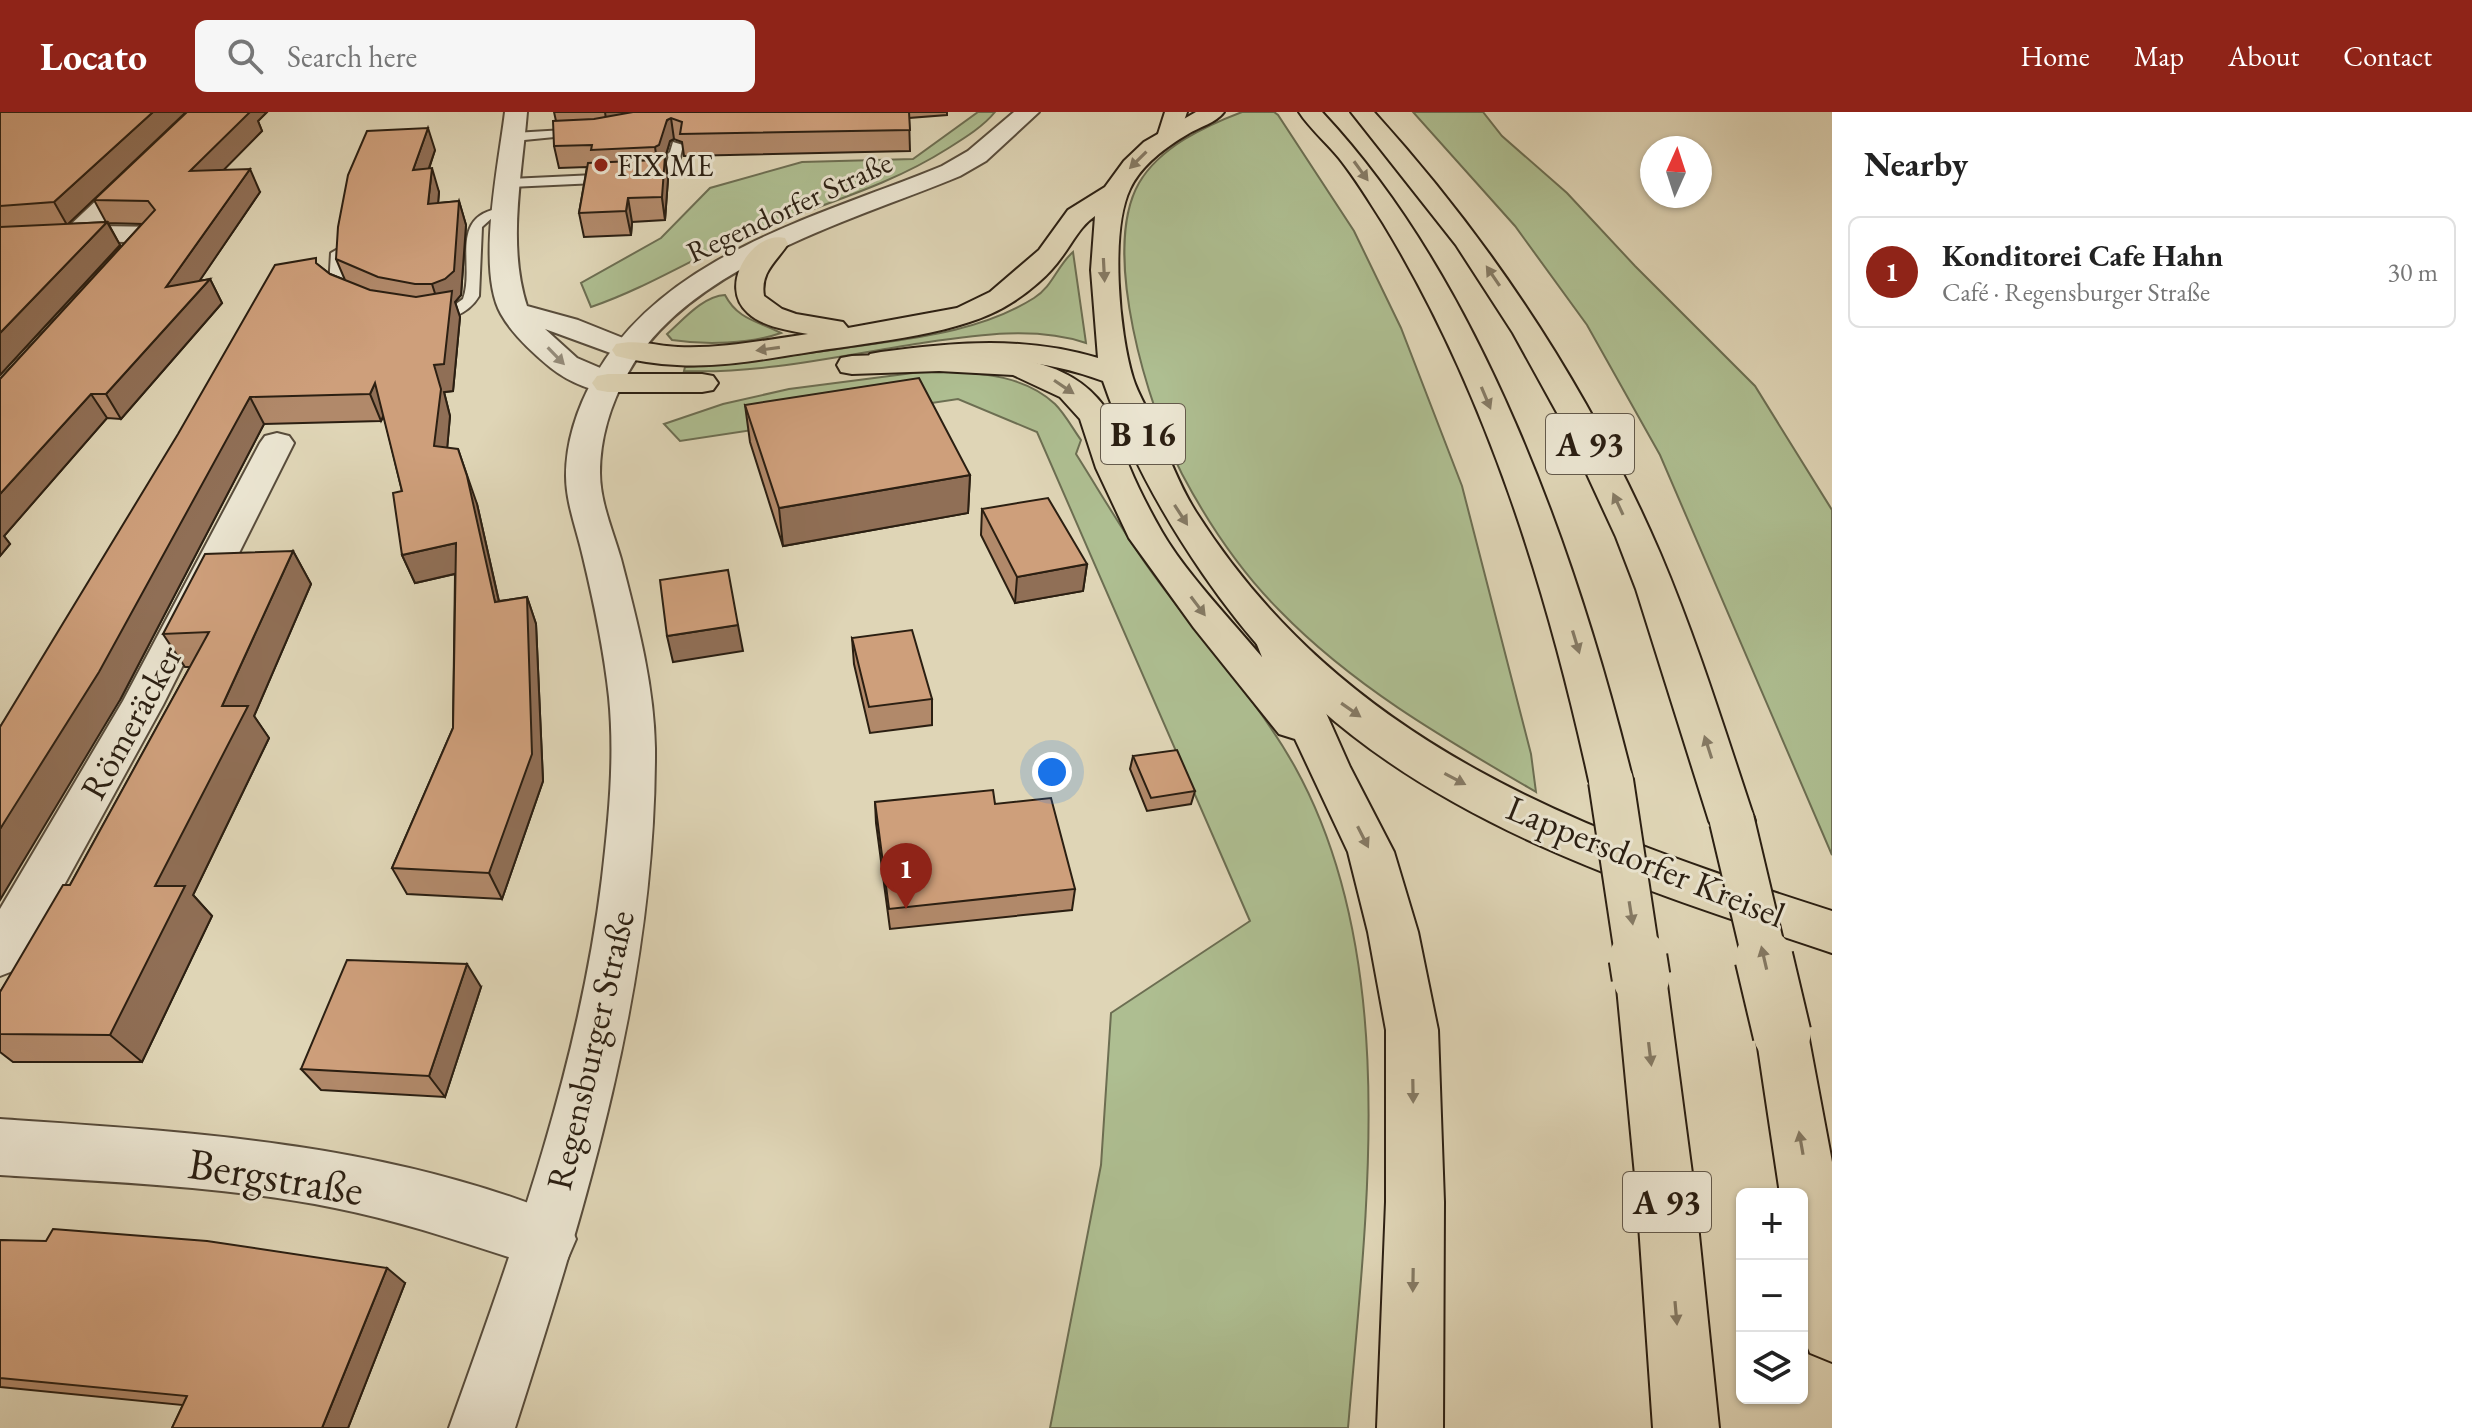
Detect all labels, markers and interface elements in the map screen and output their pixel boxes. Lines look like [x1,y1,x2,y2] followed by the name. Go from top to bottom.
[195,20,755,92] search box
[40,32,147,81] text: Locato
[223,34,267,78] icon: search
[287,37,417,76] text: Search here
[2020,38,2090,74] text: Home
[2134,38,2184,74] text: Map
[2228,38,2299,74] text: About
[2343,38,2432,74] text: Contact
[1640,136,1712,208] north arrow
[680,142,898,272] street label: Regendorfer Straße
[1864,142,1968,186] text: Nearby
[617,146,714,185] place label: FIX ME
[1129,150,1148,169] one-way arrow
[592,156,610,174] marker: FIX ME
[1352,161,1368,181] one-way arrow
[1942,236,2223,275] text: Konditorei Cafe Hahn
[1885,255,1899,289] text: 1
[2388,255,2438,289] text: 30 m
[1098,258,1111,283] one-way arrow
[1486,265,1501,287] one-way arrow
[1942,275,2210,309] text: Café · Regensburger Straße
[755,343,780,356] one-way arrow
[546,346,564,365] one-way arrow
[1054,380,1075,395] one-way arrow
[1479,386,1492,410] one-way arrow
[1101,404,1185,464] road number: B 16
[1546,414,1634,474] road number: A 93
[1611,492,1625,515] one-way arrow
[1174,504,1189,525] one-way arrow
[1189,596,1205,616] one-way arrow
[1570,630,1583,654] one-way arrow
[69,636,193,808] street label: Römeräcker
[1341,702,1362,717] one-way arrow
[1702,735,1714,759] one-way arrow
[1032,752,1072,792] your location
[1443,773,1466,786] one-way arrow
[1500,784,1792,938] street label: Lappersdorfer Kreisel
[1356,826,1370,849] one-way arrow
[880,843,932,909] pin: 1
[1625,901,1638,926] one-way arrow
[535,906,645,1194] street label: Regensburger Straße
[1757,945,1770,970] one-way arrow
[1643,1042,1656,1067] one-way arrow
[1407,1079,1420,1104] one-way arrow
[1794,1130,1806,1155] one-way arrow
[184,1134,368,1218] street label: Bergstraße
[1623,1172,1711,1232] road number: A 93
[1736,1188,1808,1404] map controls
[1736,1188,1808,1260] button: +
[1736,1260,1808,1332] button: −
[1407,1268,1420,1293] one-way arrow
[1670,1301,1683,1326] one-way arrow
[1736,1332,1808,1404] button: layers

